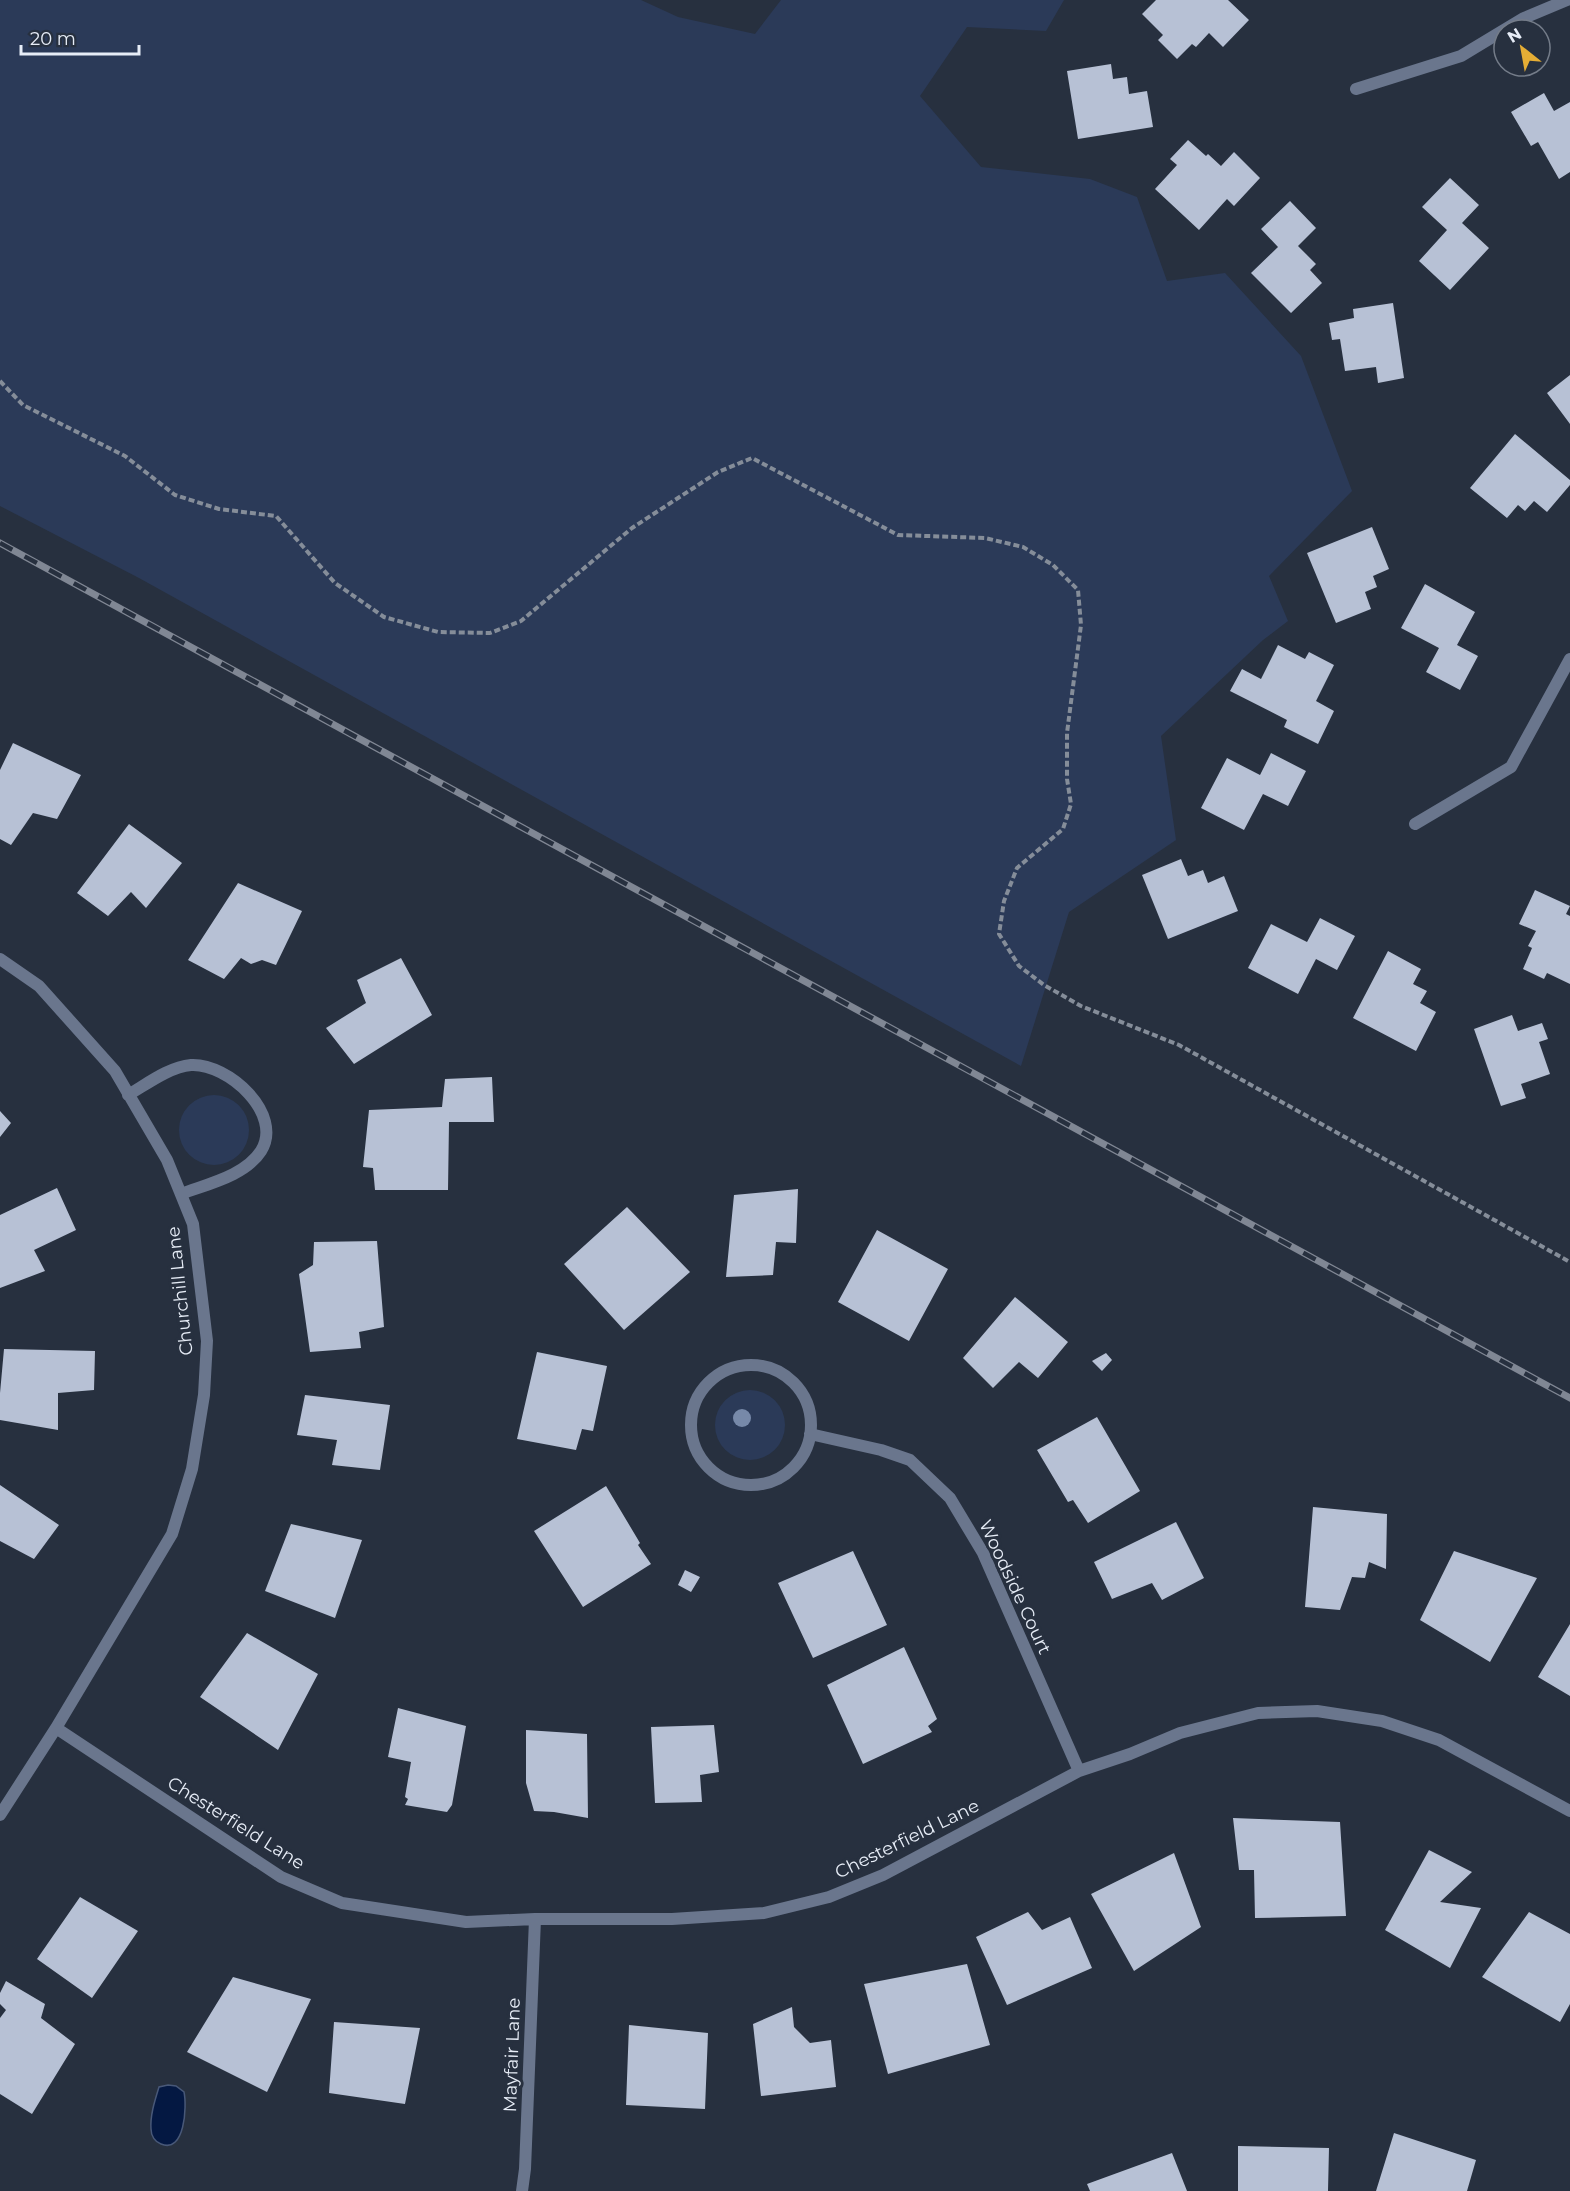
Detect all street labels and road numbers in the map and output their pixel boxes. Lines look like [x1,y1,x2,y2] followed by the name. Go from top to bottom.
[162,1225,198,1357] street label: Churchill Lane
[974,1516,1056,1658] street label: Woodside Court
[163,1772,309,1874] street label: Chesterfield Lane
[831,1794,983,1883] street label: Chesterfield Lane
[499,1997,525,2113] street label: Mayfair Lane

